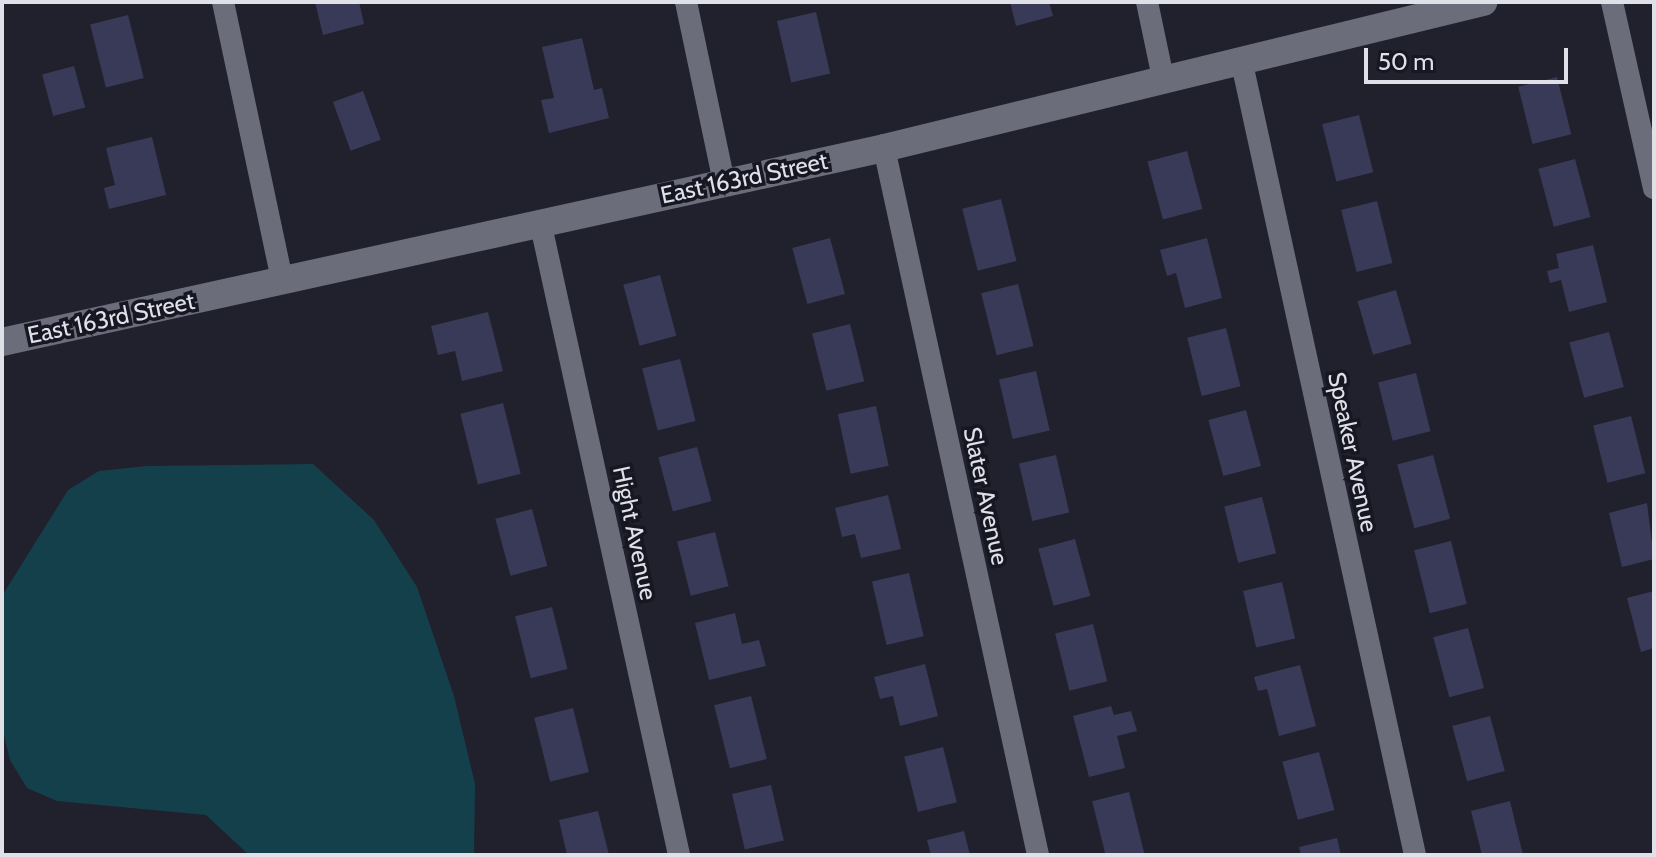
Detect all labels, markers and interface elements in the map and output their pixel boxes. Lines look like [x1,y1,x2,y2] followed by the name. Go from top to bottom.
[1368,32,1572,82] scale bar
[1378,47,1434,76] text: 50 m
[658,146,830,210] street label: East 163rd Street
[25,286,197,350] street label: East 163rd Street
[1322,369,1384,535] street label: Speaker Avenue
[957,424,1015,568] street label: Slater Avenue
[607,463,663,603] street label: Hight Avenue

